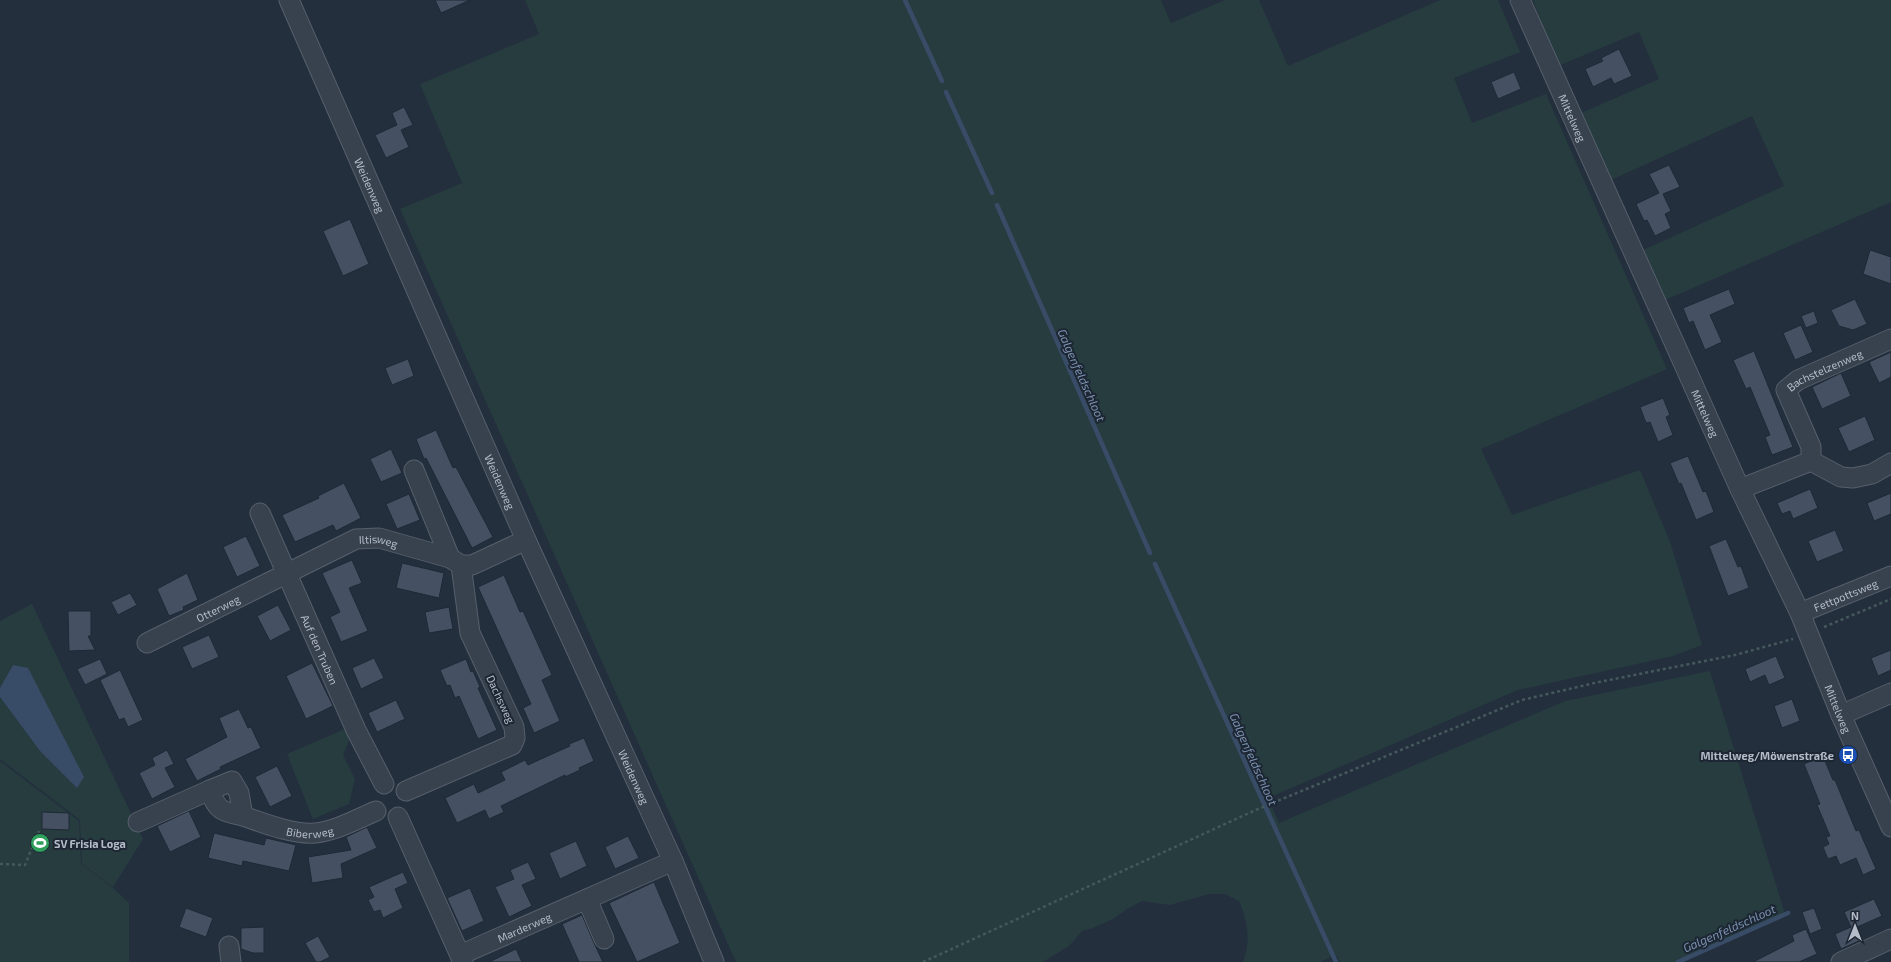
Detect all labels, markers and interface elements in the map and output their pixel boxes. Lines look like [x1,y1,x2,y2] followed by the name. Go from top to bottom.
[1557,92,1589,144] street label: Mittelweg
[352,156,388,214] street label: Weidenweg
[1055,327,1109,424] water label: Galgenfeldschloot
[1784,346,1864,393] street label: Bachstelzenweg
[1689,387,1722,439] street label: Mittelweg
[483,452,518,511] street label: Weidenweg
[358,531,399,550] street label: Iltisweg
[1812,576,1879,613] street label: Fettpottsweg
[194,591,242,624] street label: Otterweg
[299,612,341,686] street label: Auf den Truben
[484,673,518,725] street label: Dachsweg
[1823,683,1855,735] street label: Mittelweg
[1227,711,1281,808] water label: Galgenfeldschloot
[1837,744,1859,766] bus stop icon: Mittelweg/Möwenstraße
[616,747,652,806] street label: Weidenweg
[1700,749,1834,762] place label: Mittelweg/Möwenstraße
[285,823,335,840] street label: Biberweg
[29,832,51,854] sports icon: SV Frisia Loga
[54,837,126,850] place label: SV Frisia Loga
[1681,901,1778,955] water label: Galgenfeldschloot
[1835,906,1875,946] north arrow
[495,909,553,944] street label: Marderweg
[1851,909,1859,922] text: N

